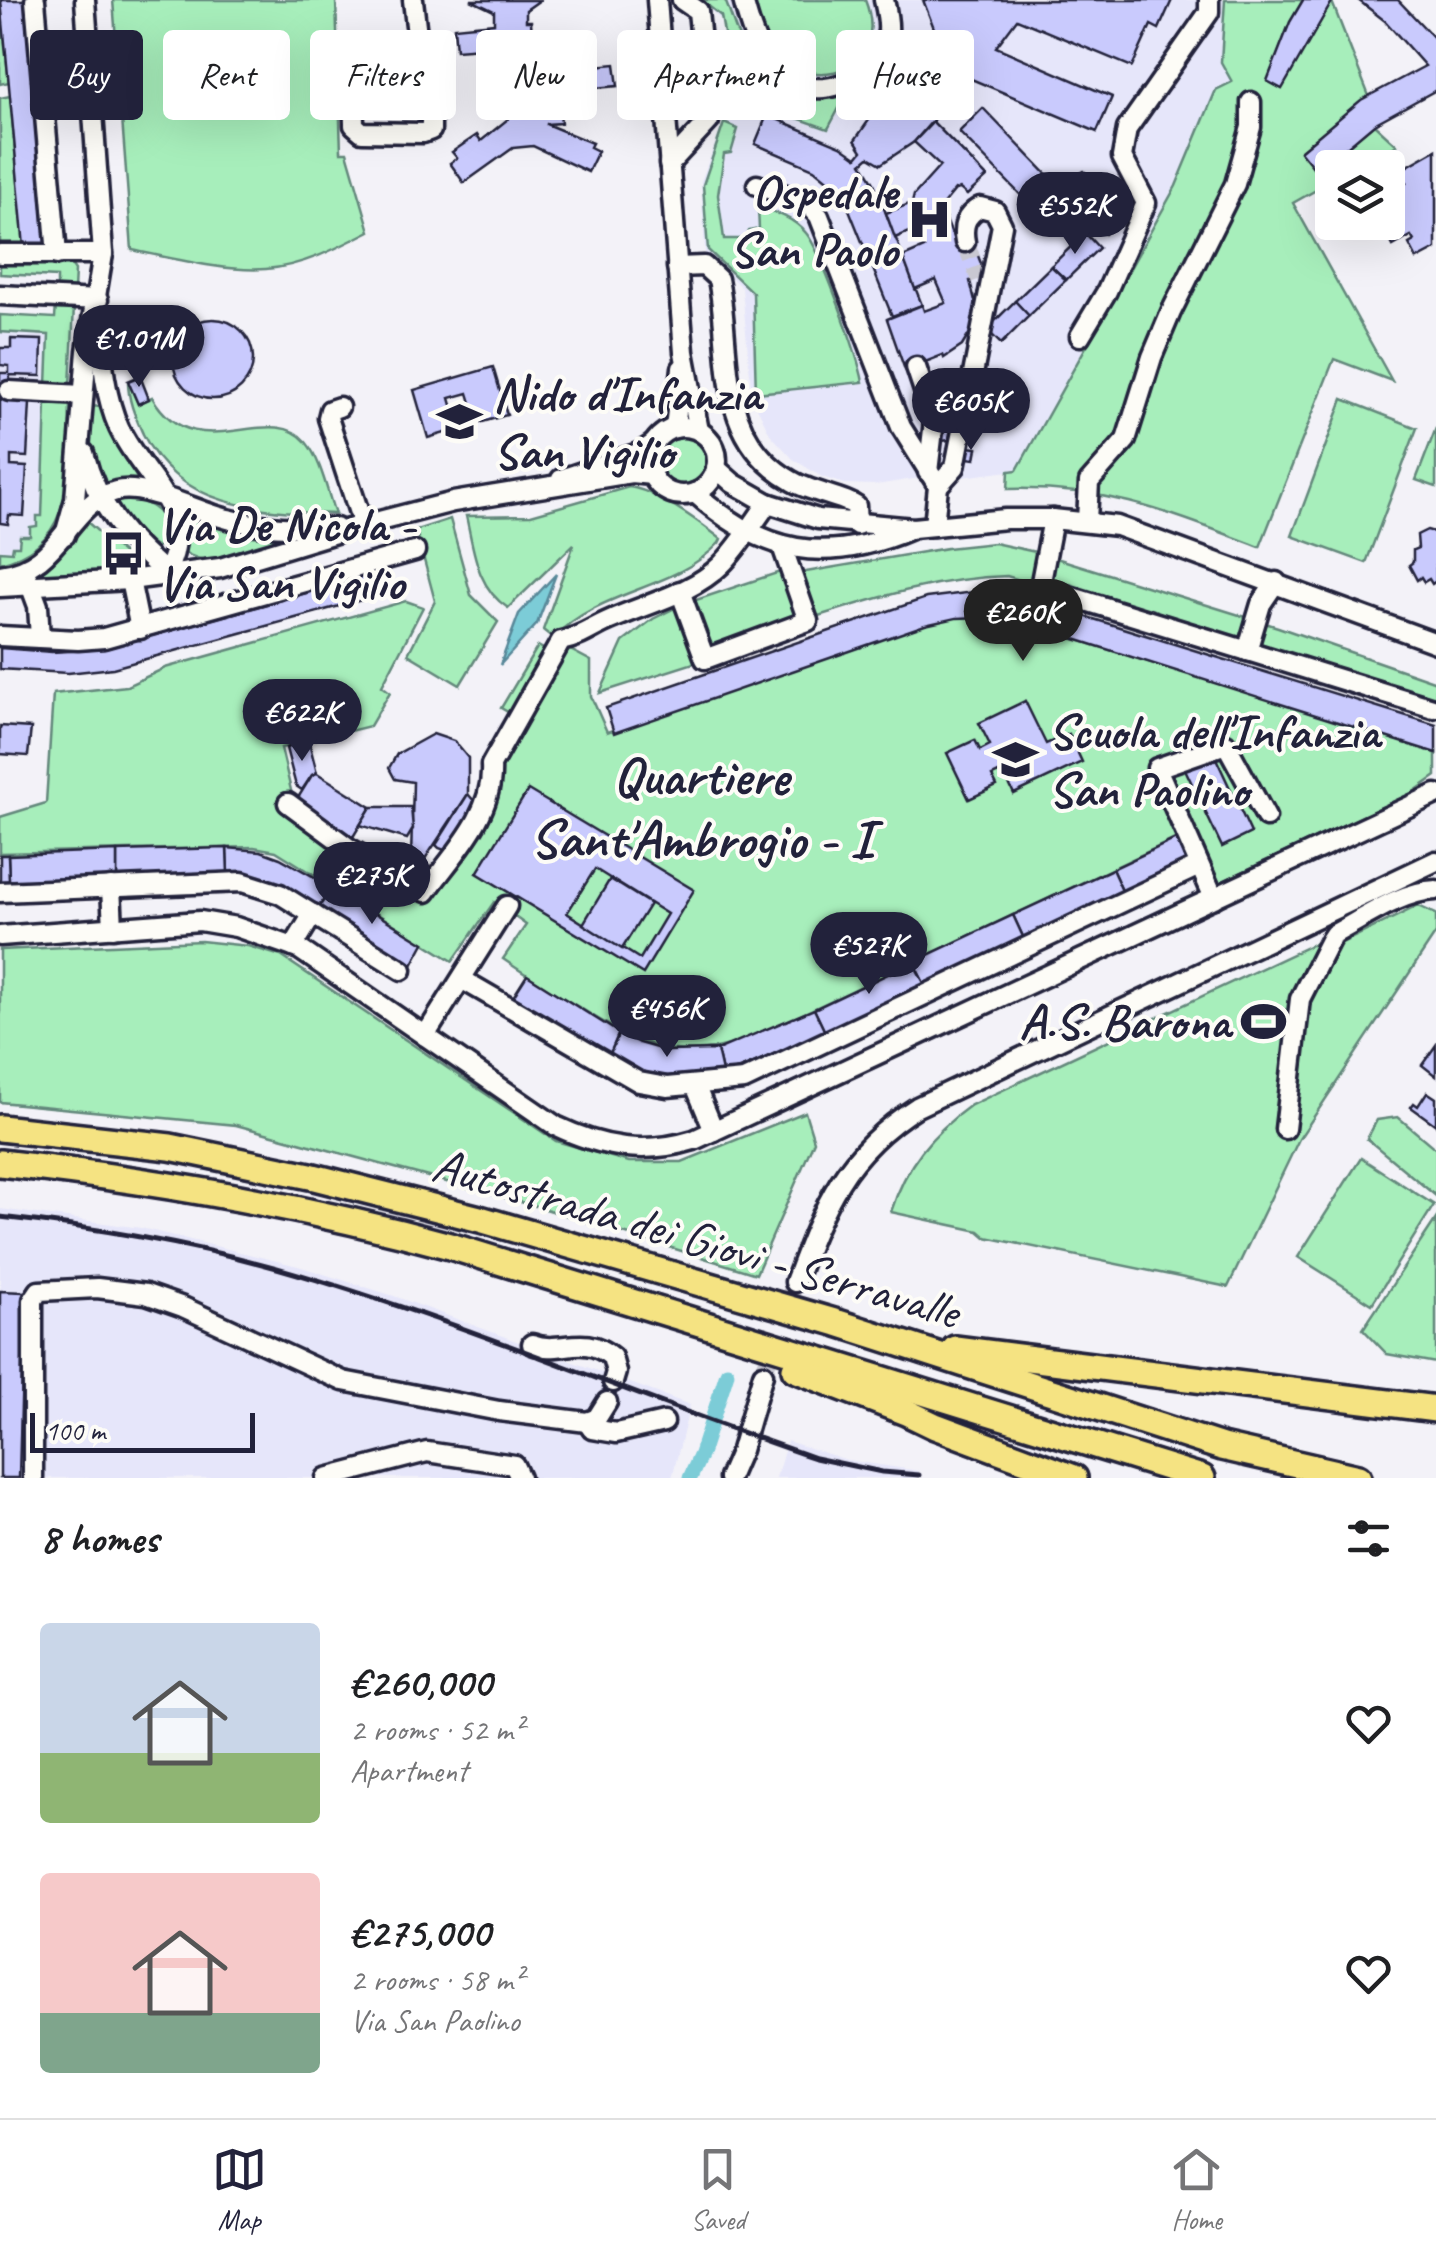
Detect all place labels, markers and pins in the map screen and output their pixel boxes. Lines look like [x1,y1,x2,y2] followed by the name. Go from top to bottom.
[729,160,900,281] place label: Ospedale San Paolo
[1005,172,1145,257] pin: €552K
[906,196,954,244] hospital icon: Ospedale San Paolo
[58,305,220,390] pin: €1.01M
[493,362,765,483] place label: Nido d'Infanzia San Vigilio
[901,368,1041,453] pin: €605K
[436,398,484,446] school or university icon: Nido d'Infanzia San Vigilio
[157,493,418,614] place label: Via De Nicola - Via San Vigilio
[100,529,148,577] bus stop icon: Via De Nicola - Via San Vigilio
[953,579,1093,664] pin: €260K
[232,679,372,764] pin: €622K
[1048,700,1383,821] place label: Scuola dell'Infanzia San Paolino
[991,736,1039,784] school or university icon: Scuola dell'Infanzia San Paolino
[302,842,442,927] pin: €275K
[799,912,939,997] pin: €527K
[597,975,737,1060] pin: €456K
[1019,990,1234,1053] place label: A.S. Barona
[1239,997,1287,1045] sports icon: A.S. Barona

